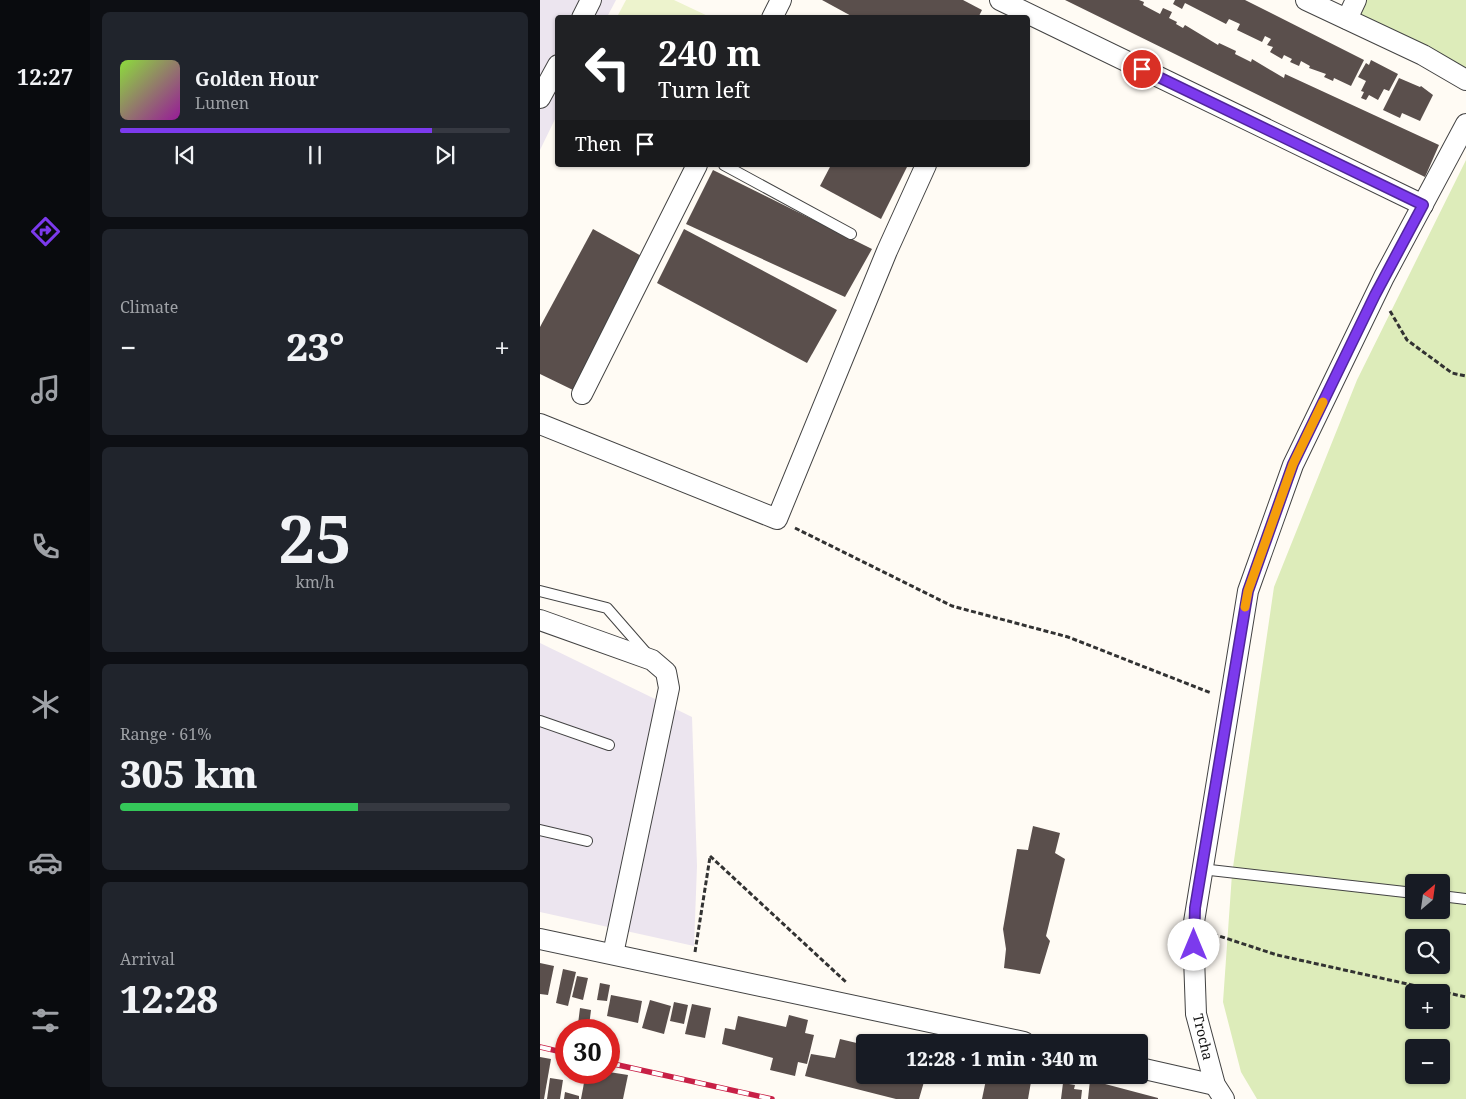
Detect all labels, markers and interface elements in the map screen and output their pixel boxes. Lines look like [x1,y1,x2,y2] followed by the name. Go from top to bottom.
[658,29,761,76] text: 240 m
[575,35,640,100] icon: left
[1121,48,1163,90] pin
[1128,55,1156,83] icon: arrive
[17,61,73,91] text: 12:27
[195,66,319,92] text: Golden Hour
[658,74,750,104] text: Turn left
[195,92,249,114] text: Lumen
[631,130,659,158] icon: arrive
[575,131,621,157] text: Then
[171,141,199,169] icon: previous
[301,141,329,169] icon: pause
[431,141,459,169] icon: next
[28,214,63,249] icon: directions
[120,296,178,318] text: Climate
[286,320,344,372] text: 23°
[120,328,136,366] text: −
[494,328,510,366] text: +
[28,372,63,407] icon: music
[278,494,352,582] text: 25
[28,529,63,564] icon: phone
[295,571,335,593] text: km/h
[28,687,63,722] icon: climate
[120,723,212,745] text: Range · 61%
[120,747,258,799] text: 305 km
[28,845,63,880] icon: car
[1405,874,1450,919] north arrow
[1405,874,1450,1084] map controls
[1167,918,1219,970] position arrow
[1405,929,1450,974] button: search
[120,948,175,970] text: Arrival
[120,972,218,1024] text: 12:28
[1405,984,1450,1029] button: +
[28,1003,63,1038] icon: filters
[1189,1012,1218,1062] street label: Trocha
[555,1019,620,1084] speed limit sign: 30
[1405,1039,1450,1084] button: −
[906,1046,1098,1072] text: 12:28 · 1 min · 340 m

